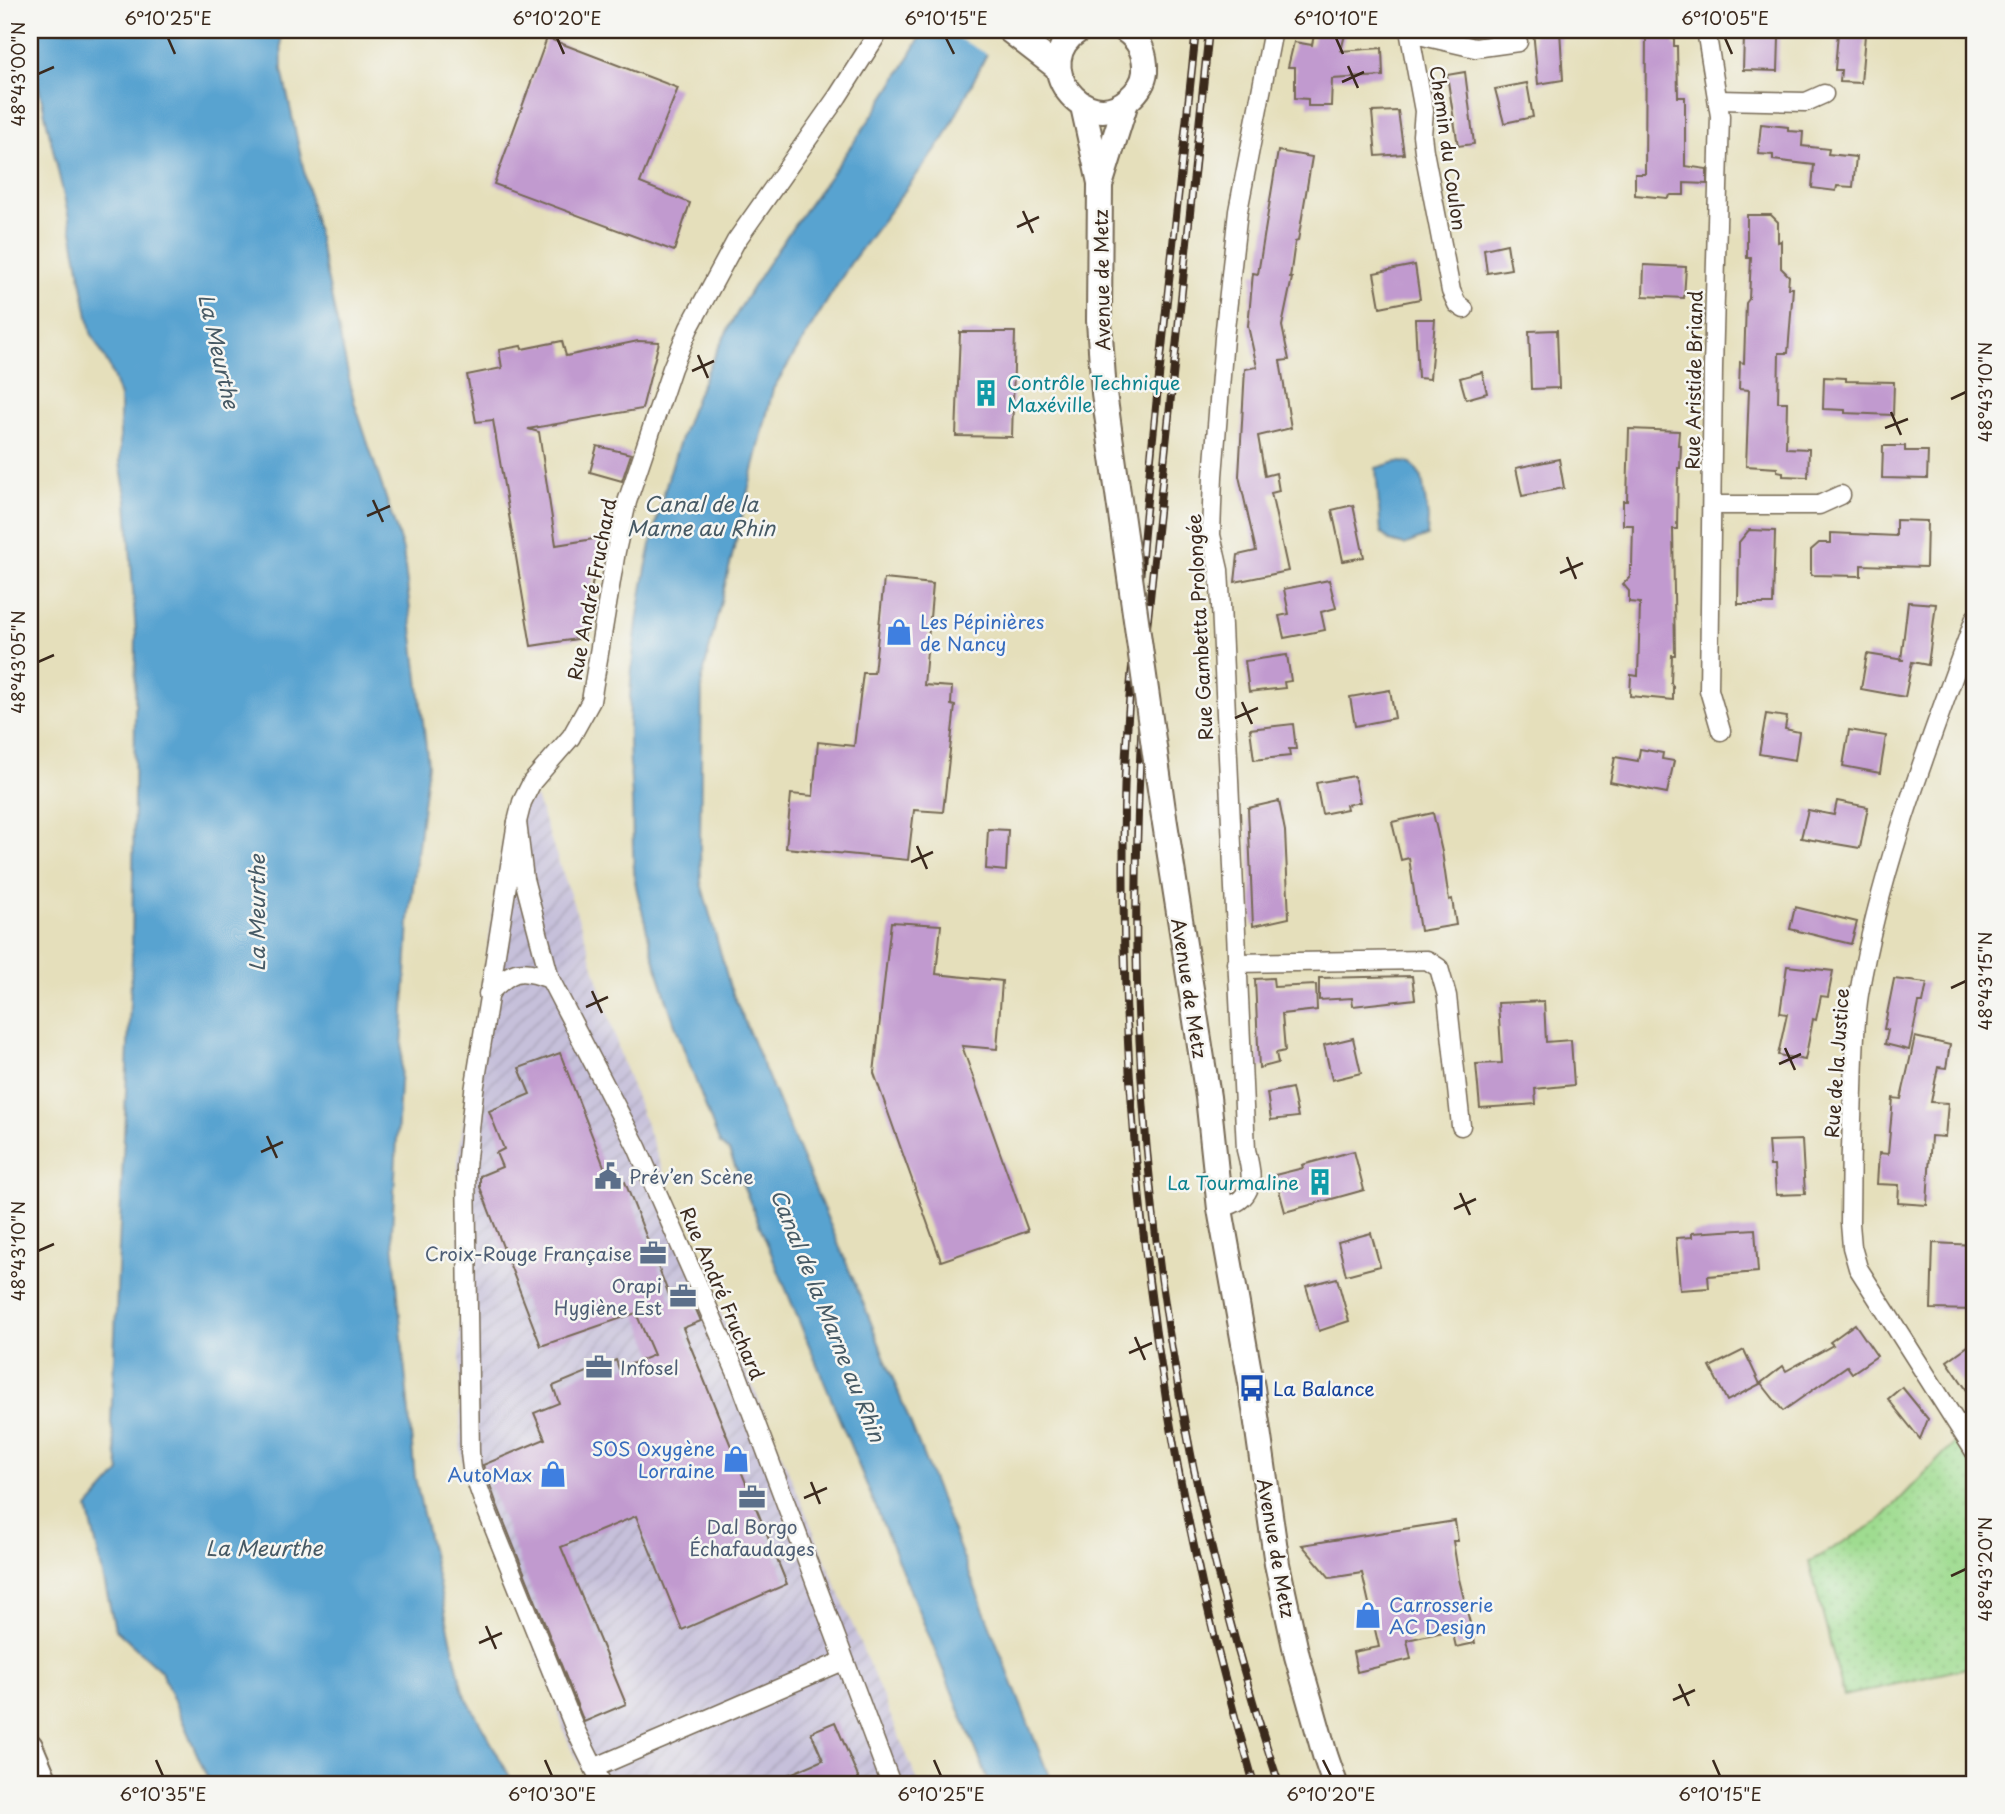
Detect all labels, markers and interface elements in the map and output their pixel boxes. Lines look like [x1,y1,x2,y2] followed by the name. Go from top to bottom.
[124,4,212,31] text: 6°10'25"E
[512,4,602,31] text: 6°10'20"E
[904,4,988,31] text: 6°10'15"E
[1294,4,1378,31] text: 6°10'10"E
[1681,4,1769,31] text: 6°10'05"E
[4,21,31,127] text: 48°43'00"N
[1424,64,1474,232] street label: Chemin du Coulon
[1086,209,1116,351] street label: Avenue de Metz
[191,290,249,413] water label: La Meurthe
[1677,290,1709,470] street label: Rue Aristide Briand
[1971,342,1998,442] text: 48°43'10"N
[1007,368,1180,418] place label: Contrôle Technique Maxéville
[971,378,1001,408] building icon: Contrôle Technique Maxéville
[627,487,777,543] water label: Canal de la Marne au Rhin
[560,495,622,682] street label: Rue André Fruchard
[1179,513,1219,741] street label: Rue Gambetta Prolongée
[920,607,1044,657] place label: Les Pépinières de Nancy
[4,610,31,714] text: 48°43'05"N
[884,617,914,647] shop icon: Les Pépinières de Nancy
[240,853,272,971] water label: La Meurthe
[1165,916,1215,1060] street label: Avenue de Metz
[1971,931,1998,1031] text: 48°43'15"N
[1817,987,1855,1139] street label: Rue de la Justice
[593,1161,623,1191] public building icon: Prév’en Scène
[629,1162,754,1190] place label: Prév’en Scène
[1305,1167,1335,1197] building icon: La Tourmaline
[1167,1168,1299,1196] place label: La Tourmaline
[764,1184,895,1448] water label: Canal de la Marne au Rhin
[4,1201,31,1301] text: 48°43'10"N
[674,1202,772,1384] street label: Rue André Fruchard
[638,1238,668,1268] office icon: Croix-Rouge Française
[425,1239,632,1267] place label: Croix-Rouge Française
[554,1271,662,1321] place label: Orapi Hygiène Est
[668,1281,698,1311] office icon: Orapi Hygiène Est
[584,1352,614,1382] office icon: Infosel
[620,1353,679,1381] place label: Infosel
[1237,1373,1267,1403] bus stop icon: La Balance
[1273,1374,1375,1402] place label: La Balance
[592,1434,715,1484] place label: SOS Oxygène Lorraine
[721,1444,751,1474] shop icon: SOS Oxygène Lorraine
[538,1459,568,1489] shop icon: AutoMax
[448,1460,532,1488] place label: AutoMax
[1251,1476,1303,1620] street label: Avenue de Metz
[737,1482,767,1512] office icon: Dal Borgo Échafaudages
[689,1512,815,1562] place label: Dal Borgo Échafaudages
[1971,1517,1998,1621] text: 48°43'20"N
[206,1531,324,1563] water label: La Meurthe
[1389,1590,1493,1640] place label: Carrosserie AC Design
[1353,1600,1383,1630] shop icon: Carrosserie AC Design
[120,1780,206,1807] text: 6°10'35"E
[508,1780,596,1807] text: 6°10'30"E
[897,1780,985,1807] text: 6°10'25"E
[1286,1780,1376,1807] text: 6°10'20"E
[1678,1780,1762,1807] text: 6°10'15"E

